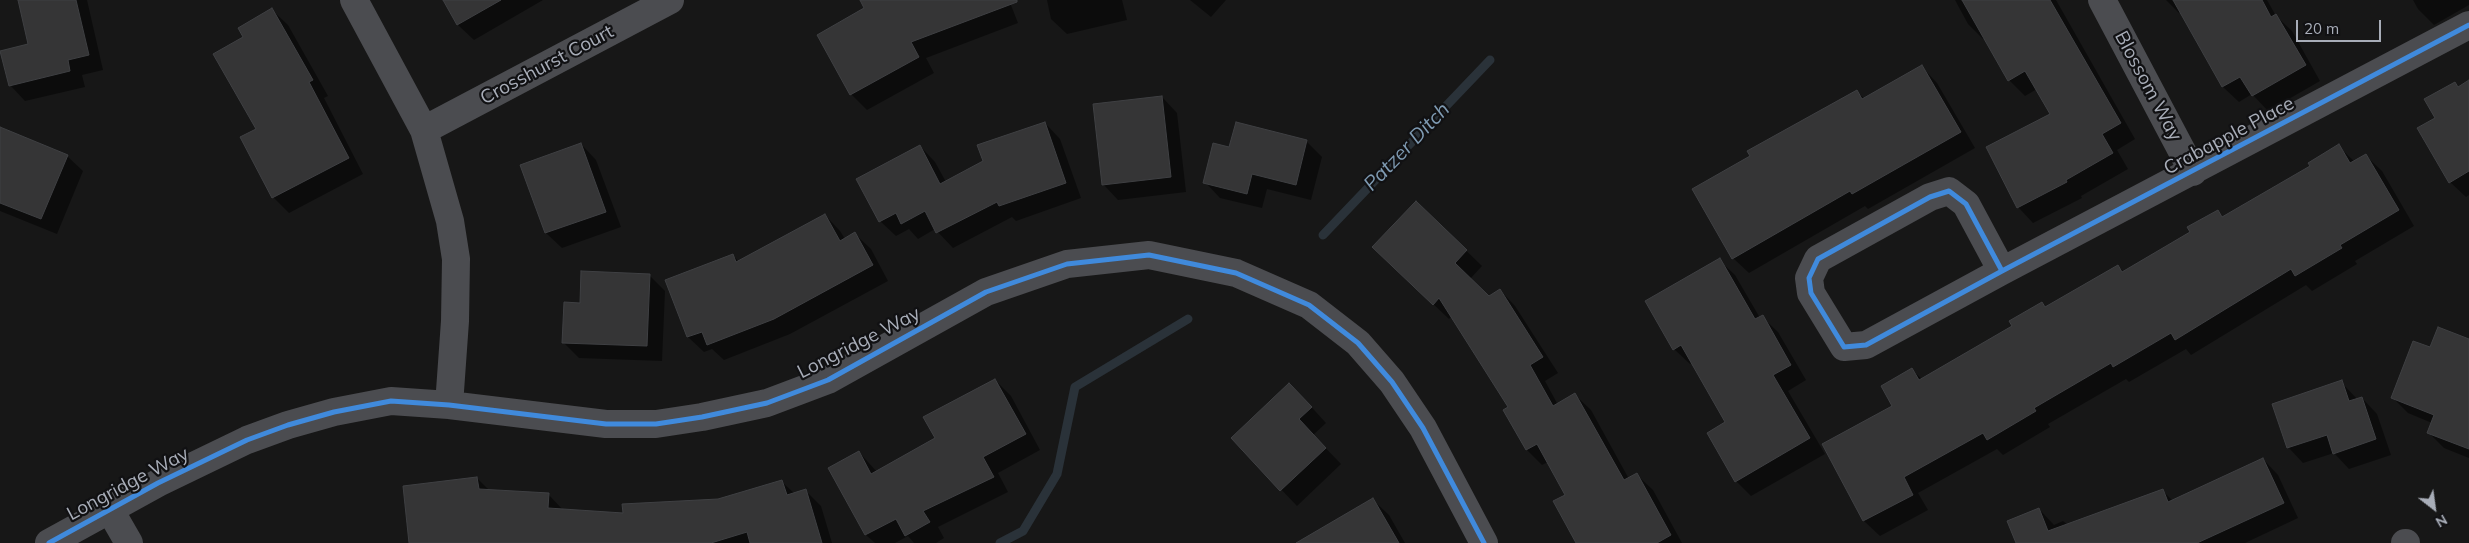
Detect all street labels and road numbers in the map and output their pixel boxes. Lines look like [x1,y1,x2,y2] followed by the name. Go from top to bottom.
[477,20,617,110] street label: Crosshurst Court
[2110,27,2186,145] street label: Blossom Way
[2160,92,2298,180] street label: Crabapple Place
[794,302,924,384] street label: Longridge Way
[63,442,193,526] street label: Longridge Way

